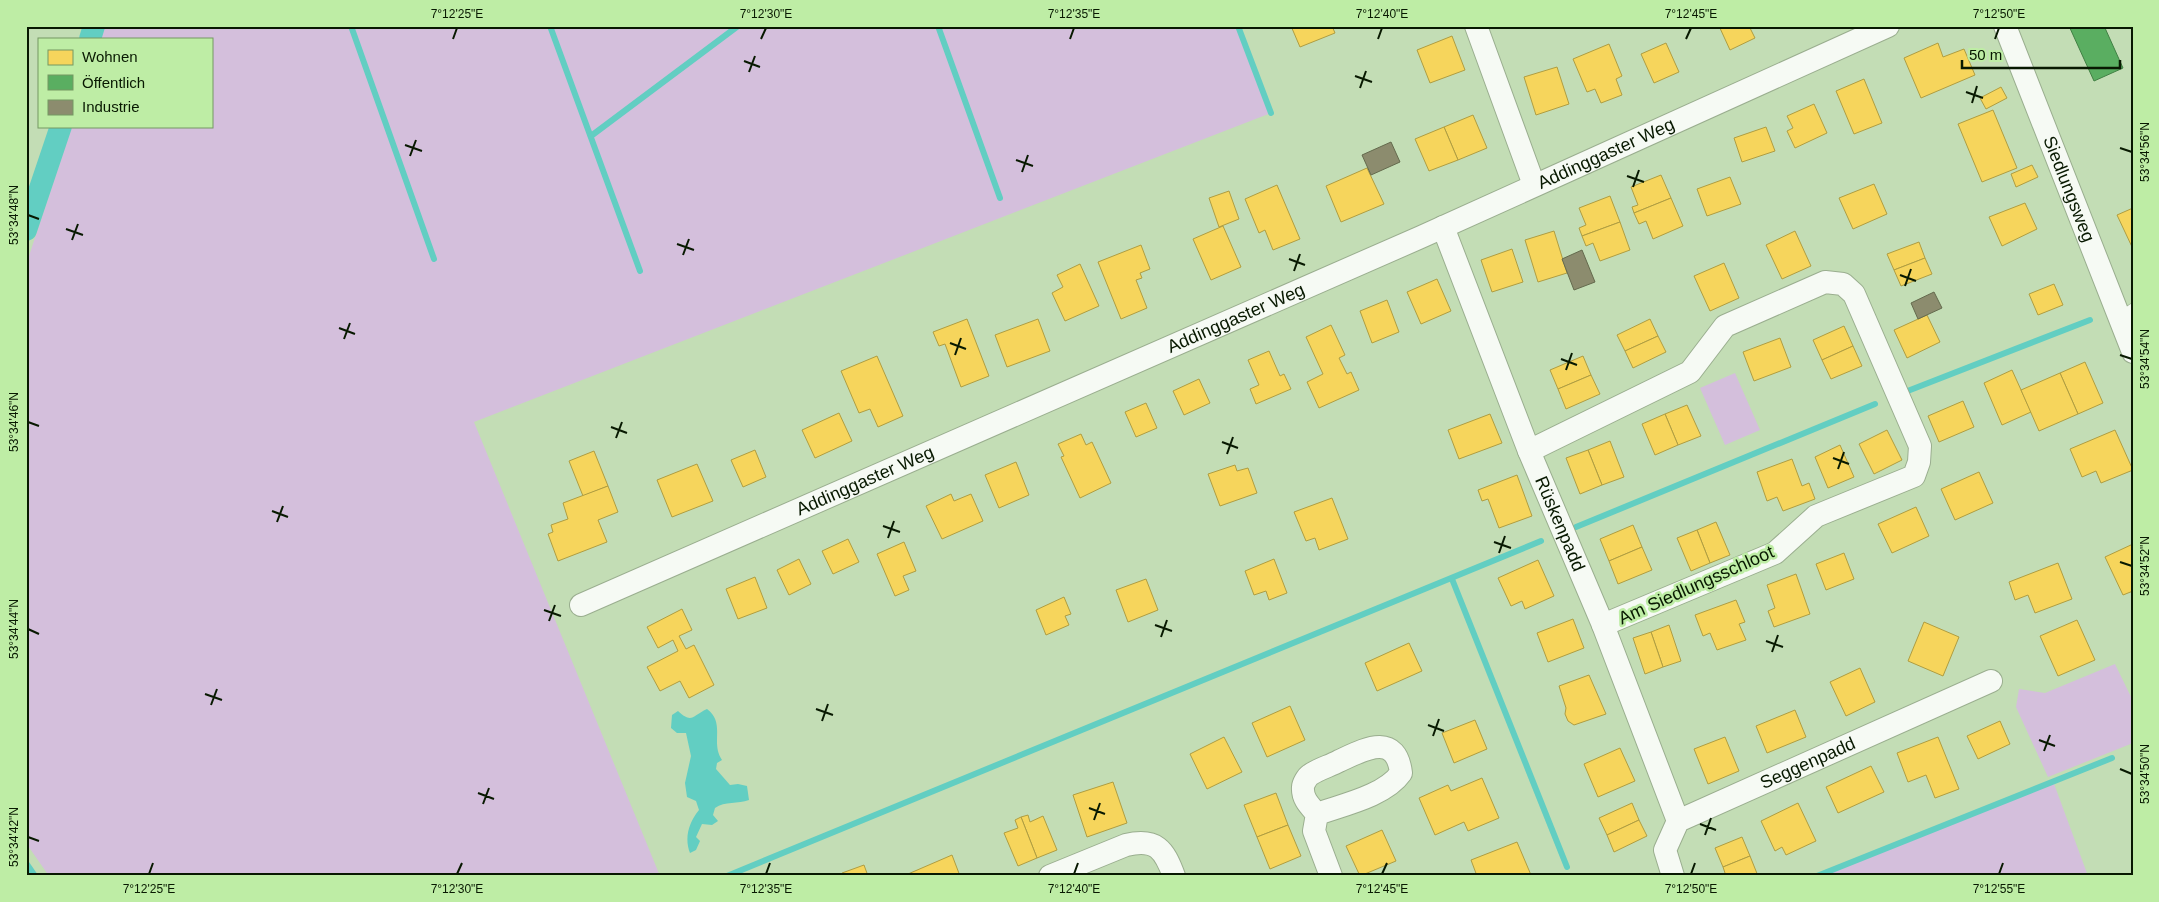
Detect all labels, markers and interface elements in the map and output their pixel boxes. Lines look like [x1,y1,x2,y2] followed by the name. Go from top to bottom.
[431,7,483,21] text: 7°12'25"E
[740,7,792,21] text: 7°12'30"E
[1048,7,1100,21] text: 7°12'35"E
[1356,7,1408,21] text: 7°12'40"E
[1665,7,1717,21] text: 7°12'45"E
[1973,7,2025,21] text: 7°12'50"E
[38,38,212,128] legend
[1962,38,2119,70] scale bar
[1969,46,2002,63] text: 50 m
[82,48,138,65] text: Wohnen
[82,74,145,91] text: Öffentlich
[82,98,140,115] text: Industrie
[1534,114,1677,193] street label: Addinggaster Weg
[2138,122,2152,182] text: 53°34'56"N
[2039,133,2099,245] street label: Siedlungsweg
[7,185,21,245] text: 53°34'48"N
[1164,279,1308,357] street label: Addinggaster Weg
[2138,329,2152,389] text: 53°34'54"N
[7,392,21,452] text: 53°34'46"N
[793,442,937,519] street label: Addinggaster Weg
[1531,473,1589,574] street label: Rüskenpadd
[2138,536,2152,596] text: 53°34'52"N
[1615,542,1777,628] street label: Am Siedlungsschloot
[7,599,21,659] text: 53°34'44"N
[1757,733,1858,793] street label: Seggenpadd
[2138,744,2152,804] text: 53°34'50"N
[7,807,21,867] text: 53°34'42"N
[123,882,175,896] text: 7°12'25"E
[431,882,483,896] text: 7°12'30"E
[740,882,792,896] text: 7°12'35"E
[1048,882,1100,896] text: 7°12'40"E
[1356,882,1408,896] text: 7°12'45"E
[1665,882,1717,896] text: 7°12'50"E
[1973,882,2025,896] text: 7°12'55"E

